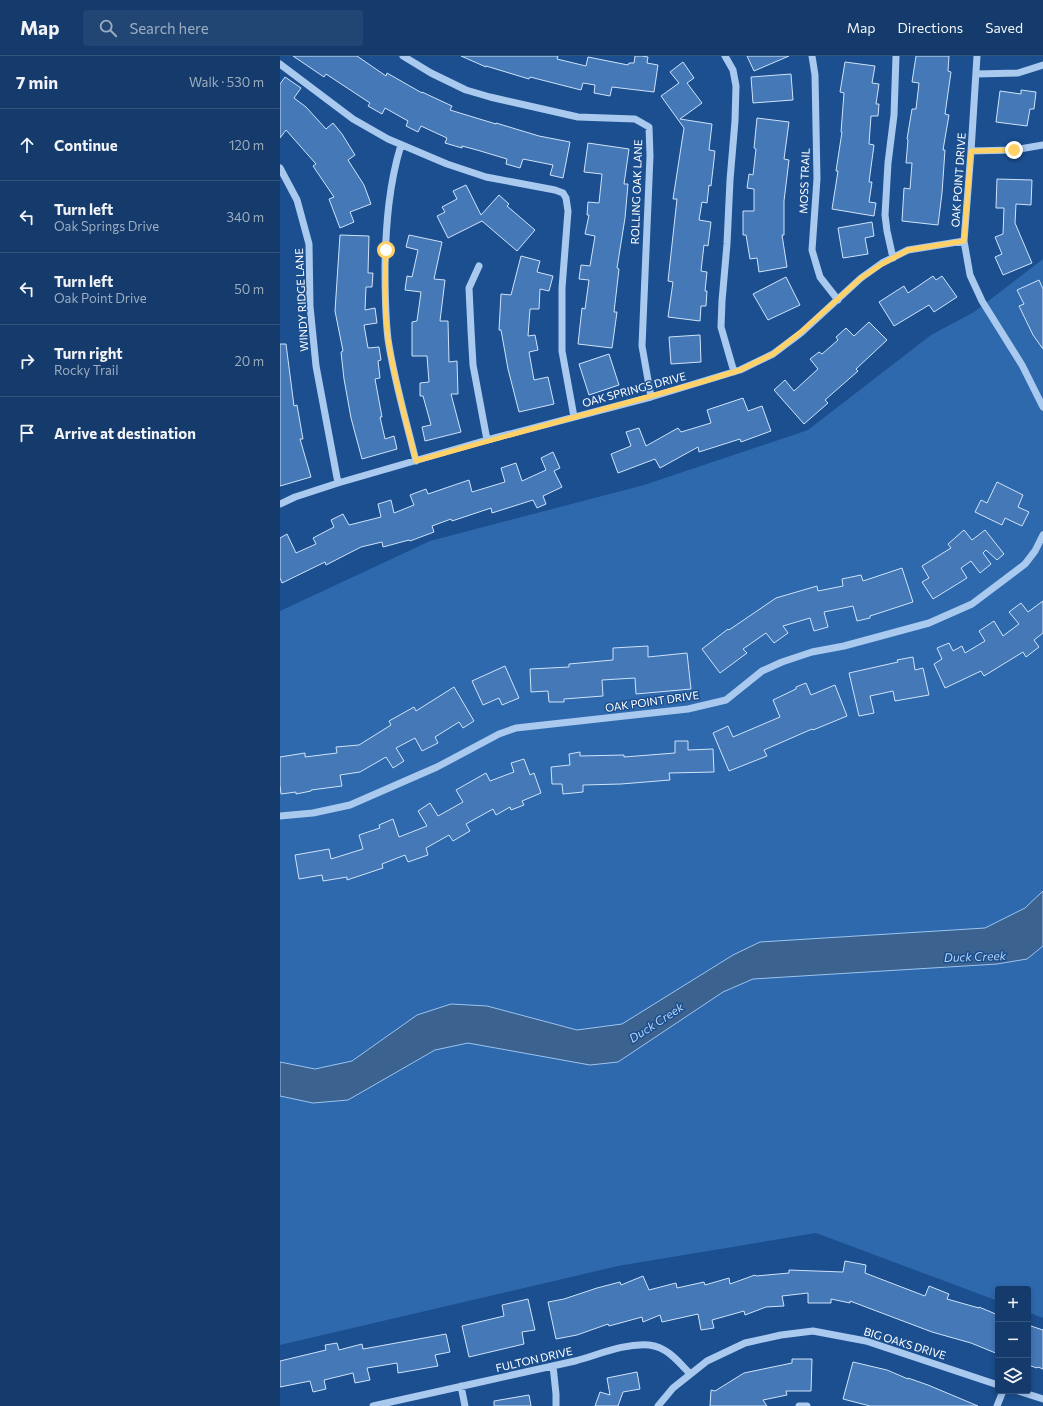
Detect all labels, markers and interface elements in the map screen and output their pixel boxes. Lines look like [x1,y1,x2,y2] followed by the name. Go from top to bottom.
[83,10,363,46] search box
[20,16,59,39] text: Map
[97,17,119,39] icon: search
[129,19,209,37] text: Search here
[847,19,876,36] text: Map
[898,19,963,36] text: Directions
[985,19,1023,36] text: Saved
[16,72,58,93] text: 7 min
[189,74,264,90] text: Walk · 530 m
[948,132,968,228] street label: OAK POINT DRIVE
[16,134,38,156] icon: ahead
[54,136,118,154] text: Continue
[229,137,264,153] text: 120 m
[628,139,644,245] street label: ROLLING OAK LANE
[1005,141,1023,159] route end
[796,148,812,214] street label: MOSS TRAIL
[54,200,113,218] text: Turn left
[16,206,38,228] icon: left
[226,209,264,225] text: 340 m
[54,218,159,234] text: Oak Springs Drive
[377,241,395,259] route start
[292,248,310,352] street label: WINDY RIDGE LANE
[54,272,113,290] text: Turn left
[16,278,38,300] icon: left
[234,281,264,297] text: 50 m
[54,290,147,306] text: Oak Point Drive
[54,344,123,362] text: Turn right
[16,350,38,372] icon: right
[235,353,264,369] text: 20 m
[54,362,119,378] text: Rocky Trail
[581,369,687,409] street label: OAK SPRINGS DRIVE
[16,422,38,444] icon: arrive
[54,424,196,442] text: Arrive at destination
[604,688,700,714] street label: OAK POINT DRIVE
[944,948,1007,964] water label: Duck Creek
[626,999,686,1045] water label: Duck Creek
[995,1286,1031,1394] map controls
[995,1286,1031,1322] button: +
[995,1322,1031,1358] button: −
[862,1324,948,1362] street label: BIG OAKS DRIVE
[494,1344,574,1374] street label: FULTON DRIVE
[995,1358,1031,1394] button: layers

